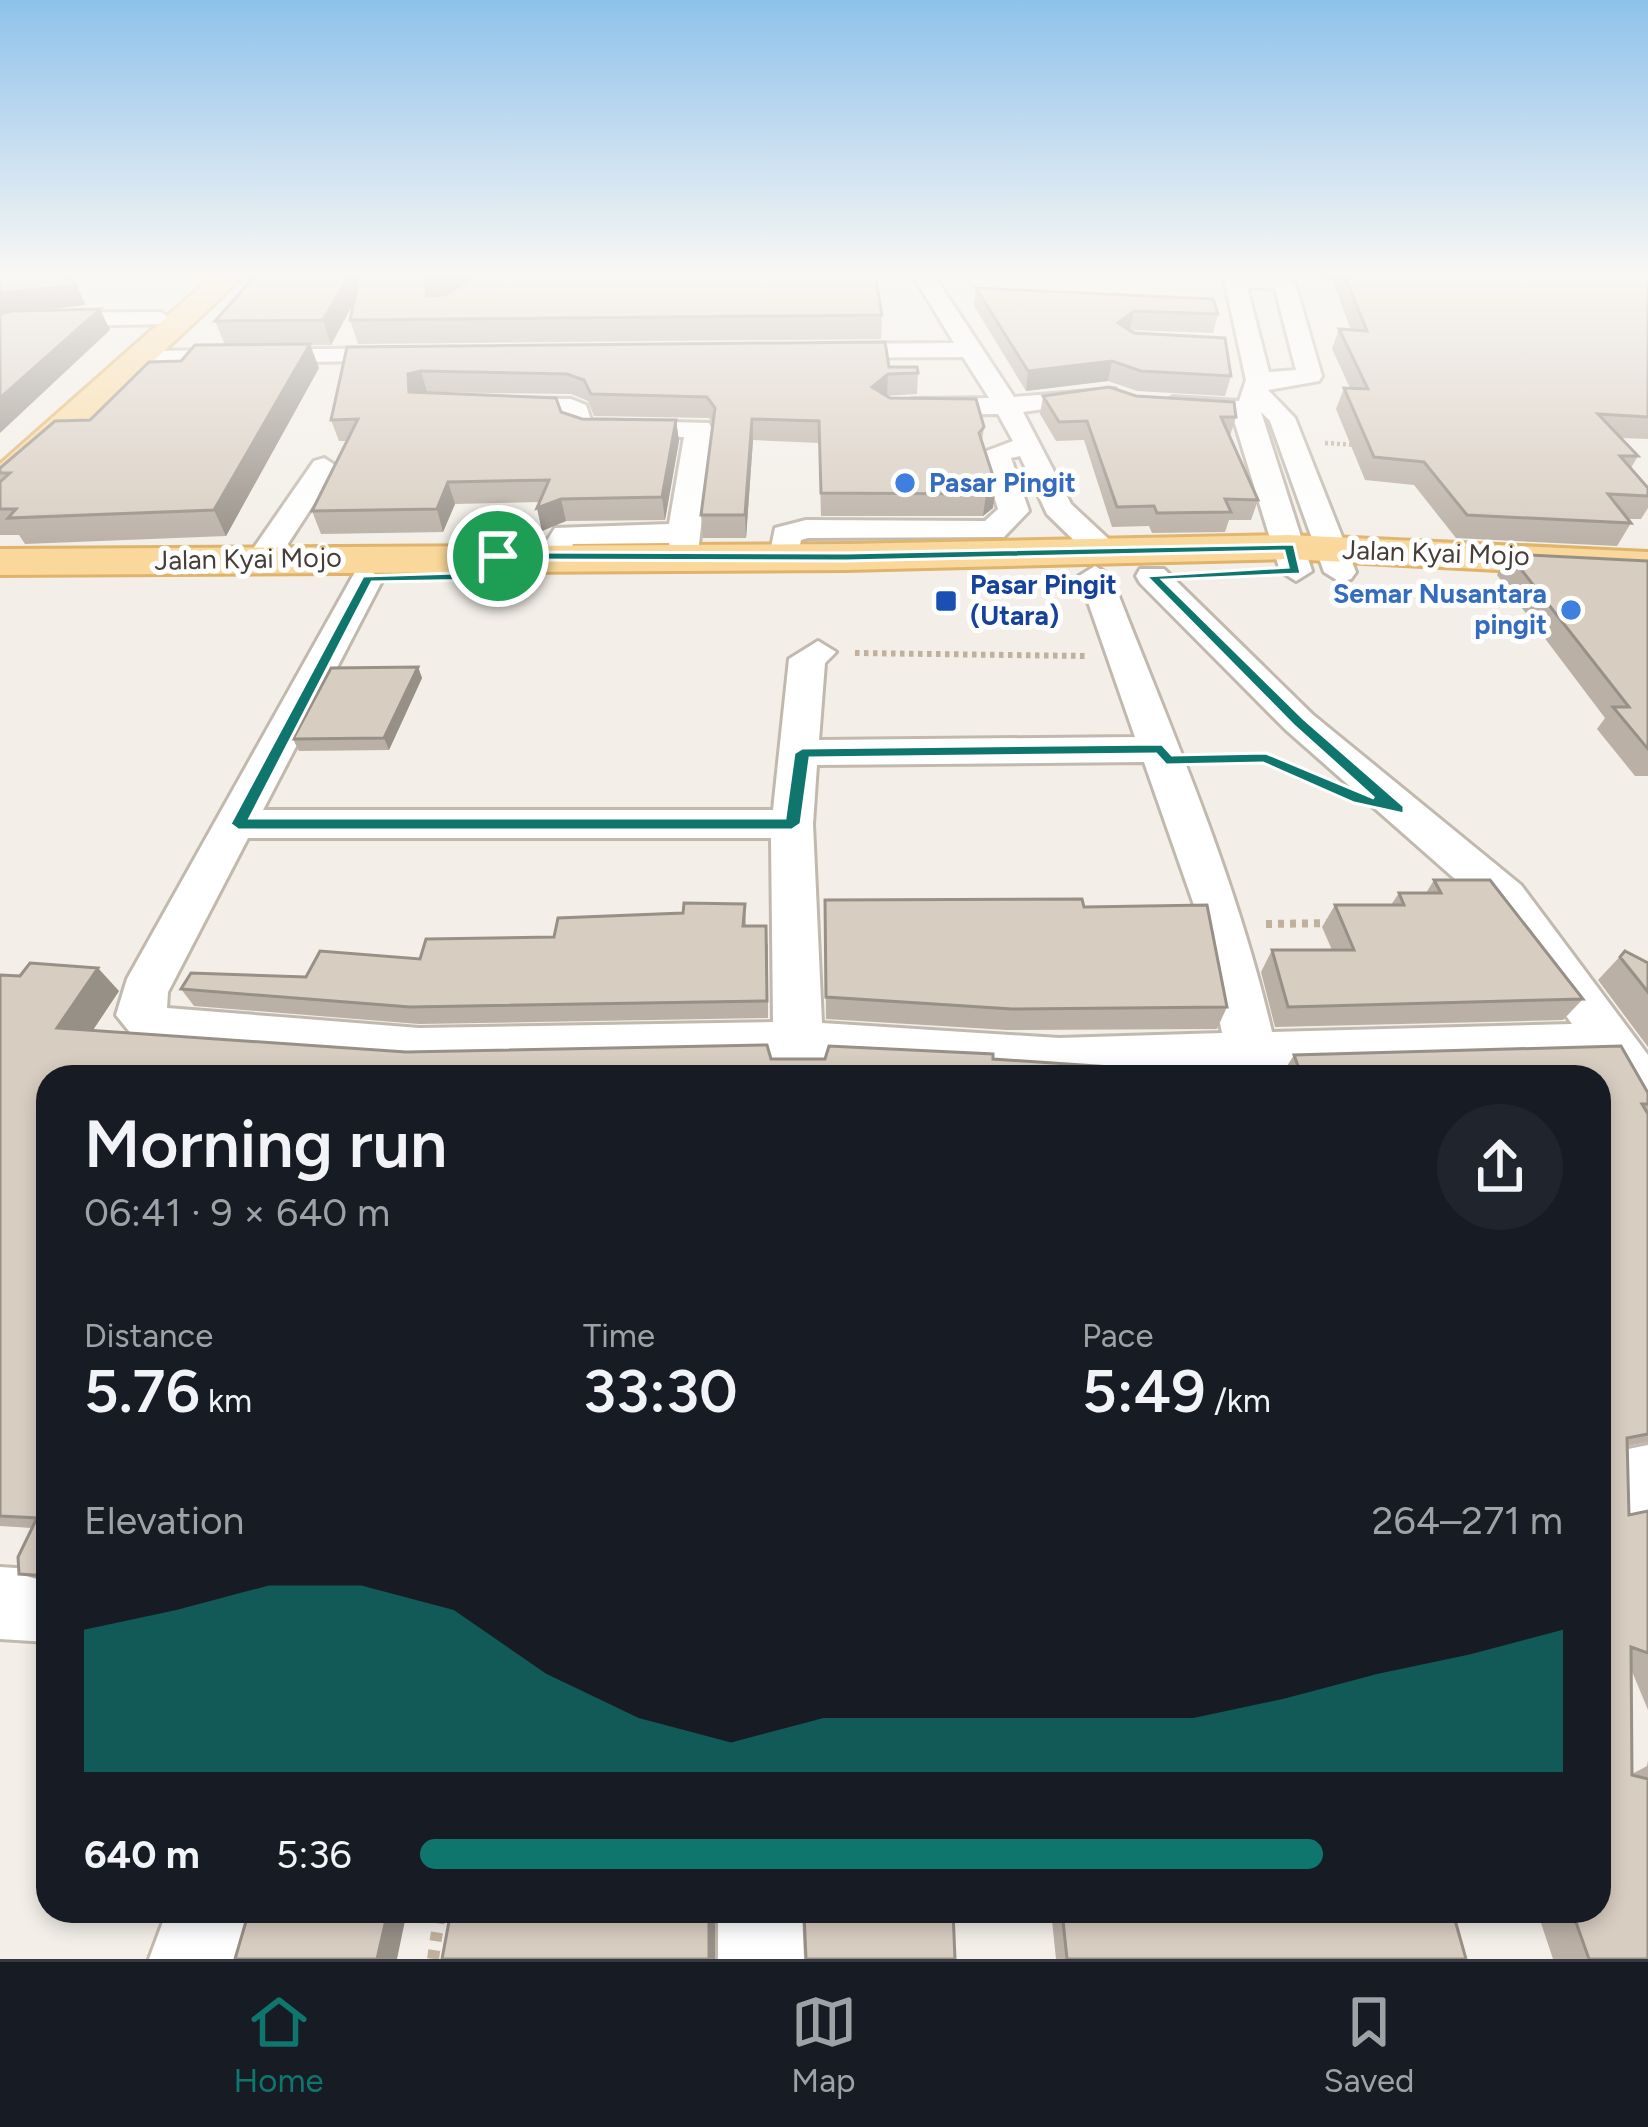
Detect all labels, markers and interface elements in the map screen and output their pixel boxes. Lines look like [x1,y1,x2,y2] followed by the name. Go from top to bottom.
[929,466,1076,499] place label: Pasar Pingit
[892,470,918,496] marker: Pasar Pingit
[447,505,549,607] pin
[465,523,531,589] icon: arrive
[1342,533,1530,572] street label: Jalan Kyai Mojo
[154,540,342,577] street label: Jalan Kyai Mojo
[970,568,1117,632] place label: Pasar Pingit (Utara)
[1333,577,1547,641] place label: Semar Nusantara pingit
[933,588,959,614] marker: Pasar Pingit (Utara)
[1558,597,1584,623] marker: Semar Nusantara pingit
[84,1104,447,1184] text: Morning run
[1437,1104,1563,1230] button: share
[84,1189,390,1236] text: 06:41 · 9 × 640 m
[84,1316,213,1355] text: Distance
[583,1316,655,1355] text: Time
[1082,1316,1153,1355] text: Pace
[84,1355,200,1427] text: 5.76
[583,1355,738,1427] text: 33:30
[1082,1355,1206,1427] text: 5:49
[200,1381,252,1420] text: km
[1206,1381,1271,1420] text: /km
[84,1497,244,1544] text: Elevation
[1372,1497,1563,1544] text: 264–271 m
[84,1831,200,1878] text: 640 m
[276,1831,352,1878] text: 5:36
[233,1989,324,2100] tab: Home
[791,1989,857,2100] tab: Map
[1323,1989,1414,2100] tab: Saved

